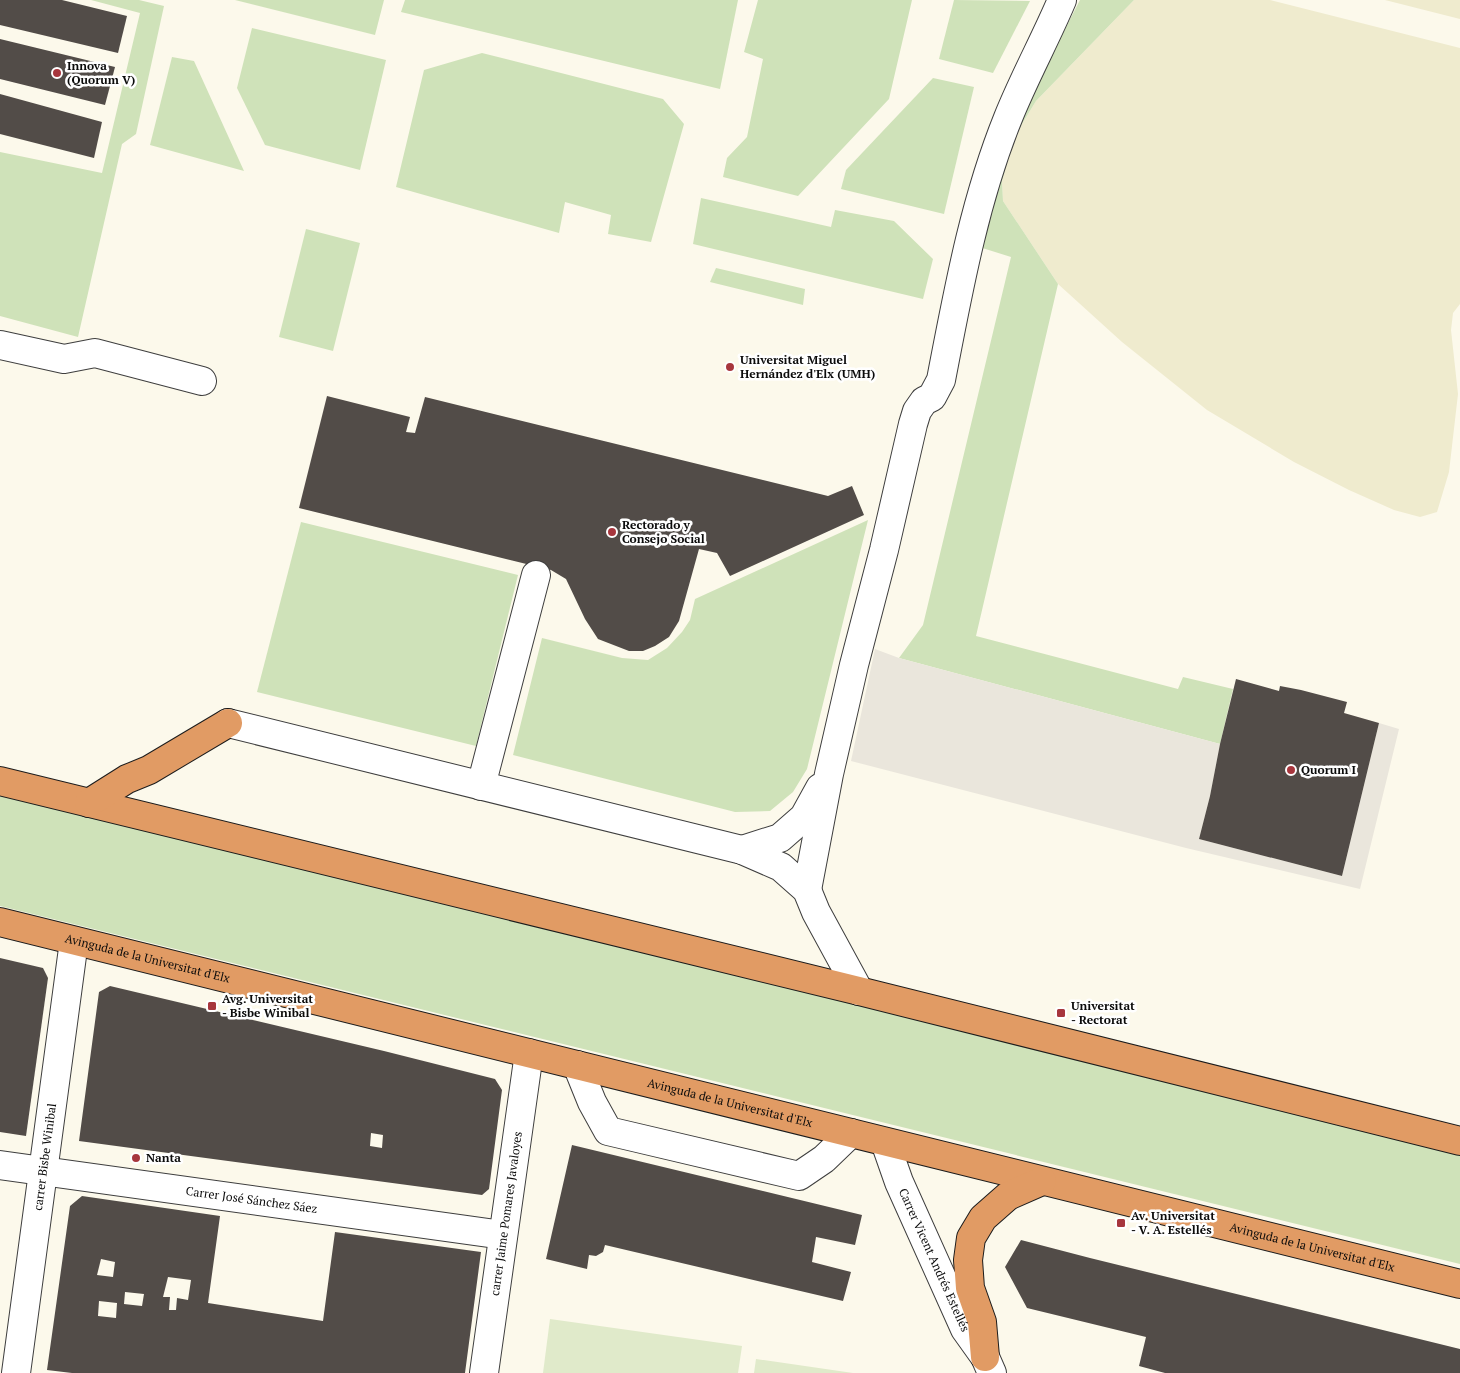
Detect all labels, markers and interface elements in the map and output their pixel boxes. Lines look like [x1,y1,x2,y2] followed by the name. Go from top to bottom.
[67,58,135,87] place label: Innova (Quorum V)
[51,67,63,79] marker: Innova (Quorum V)
[740,352,875,381] place label: Universitat Miguel Hernández d'Elx (UMH)
[724,361,736,373] marker: Universitat Miguel Hernández d'Elx (UMH)
[622,517,705,546] place label: Rectorado y Consejo Social
[606,526,618,538] marker: Rectorado y Consejo Social
[1301,762,1357,777] place label: Quorum I
[1285,764,1297,776] marker: Quorum I
[64,930,233,986] street label: Avinguda de la Universitat d'Elx
[222,991,313,1020] place label: Avg. Universitat - Bisbe Winibal
[1071,998,1135,1027] place label: Universitat - Rectorat
[206,1000,218,1012] marker: Avg. Universitat - Bisbe Winibal
[1055,1007,1067,1019] marker: Universitat - Rectorat
[646,1075,815,1130] street label: Avinguda de la Universitat d'Elx
[30,1102,59,1211] street label: carrer Bisbe Winibal
[487,1130,525,1297] street label: carrer Jaime Pomares Javaloyes
[146,1150,181,1165] place label: Nanta
[130,1152,142,1164] marker: Nanta
[185,1183,319,1216] street label: Carrer José Sánchez Sáez
[896,1186,973,1334] street label: Carrer Vicent Andrés Estellés
[1131,1208,1215,1237] place label: Av. Universitat - V. A. Estellés
[1115,1217,1127,1229] marker: Av. Universitat - V. A. Estellés
[1228,1219,1397,1275] street label: Avinguda de la Universitat d'Elx

